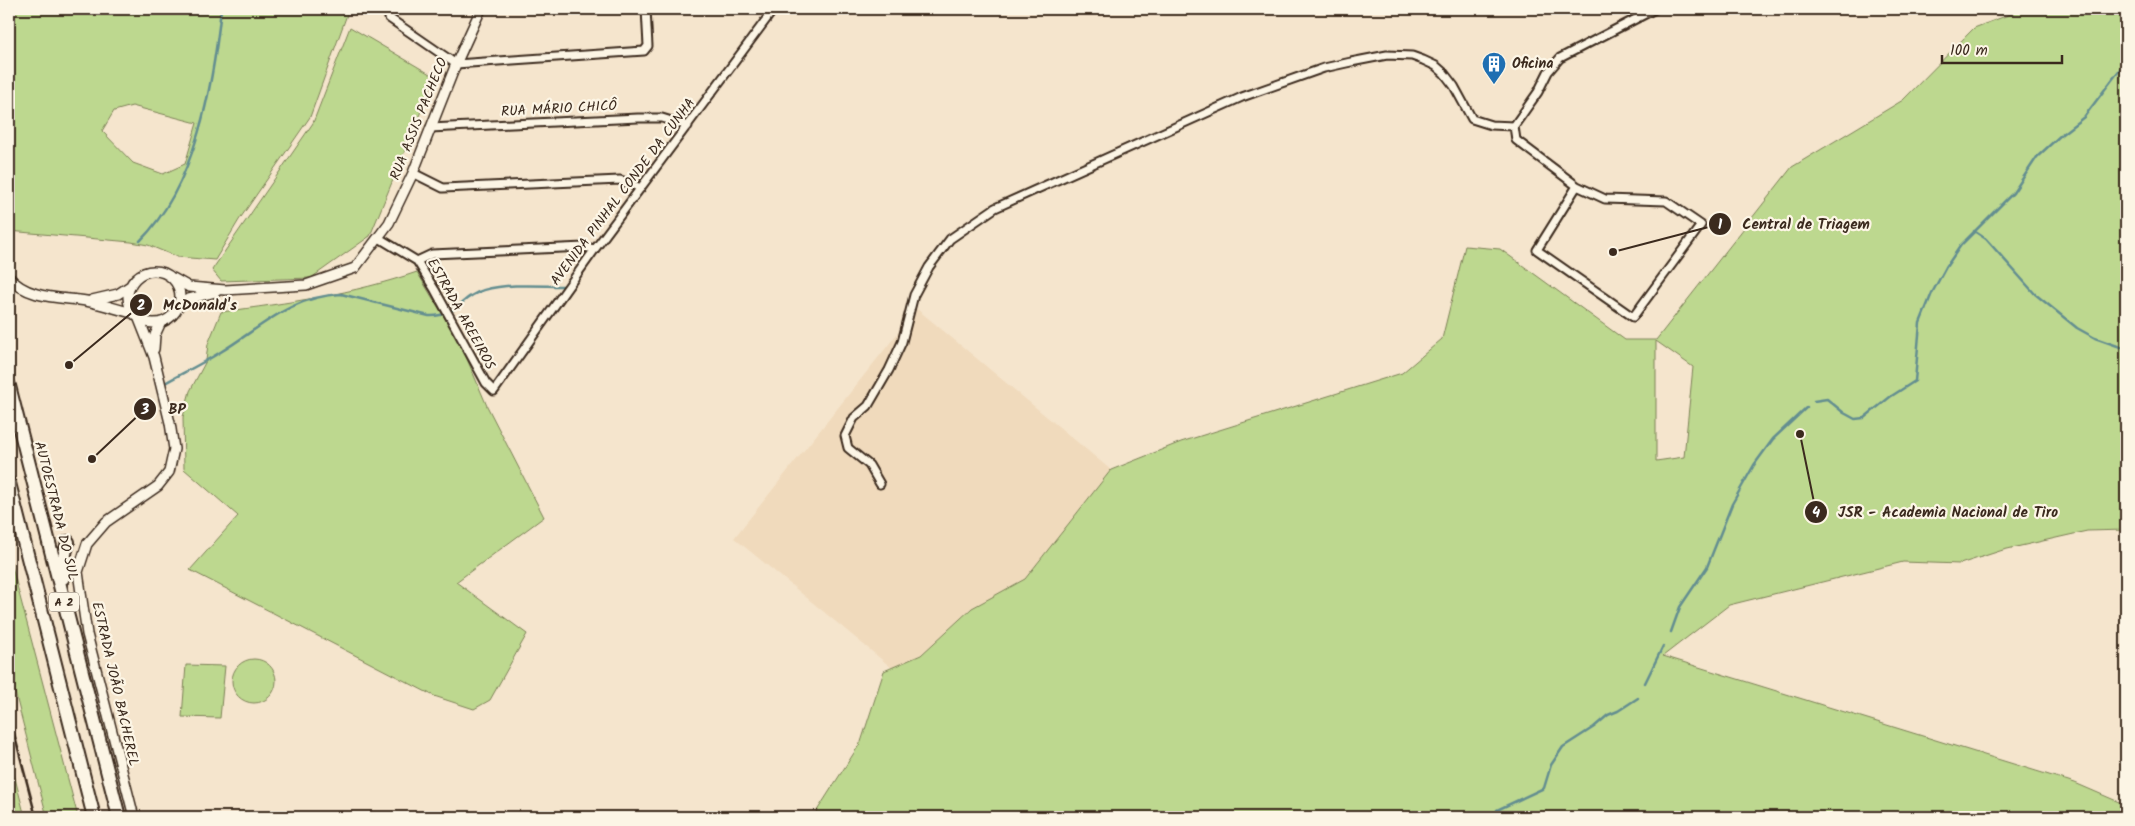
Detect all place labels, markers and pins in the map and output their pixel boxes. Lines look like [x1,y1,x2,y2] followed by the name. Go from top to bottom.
[1481,51,1507,85] building icon: Oficina
[1512,53,1553,75] place label: Oficina
[1707,209,1880,239] callout: Central de Triagem
[128,290,247,320] callout: McDonald's
[133,394,195,424] callout: BP
[1803,497,2068,527] callout: JSR - Academia Nacional de Tiro

